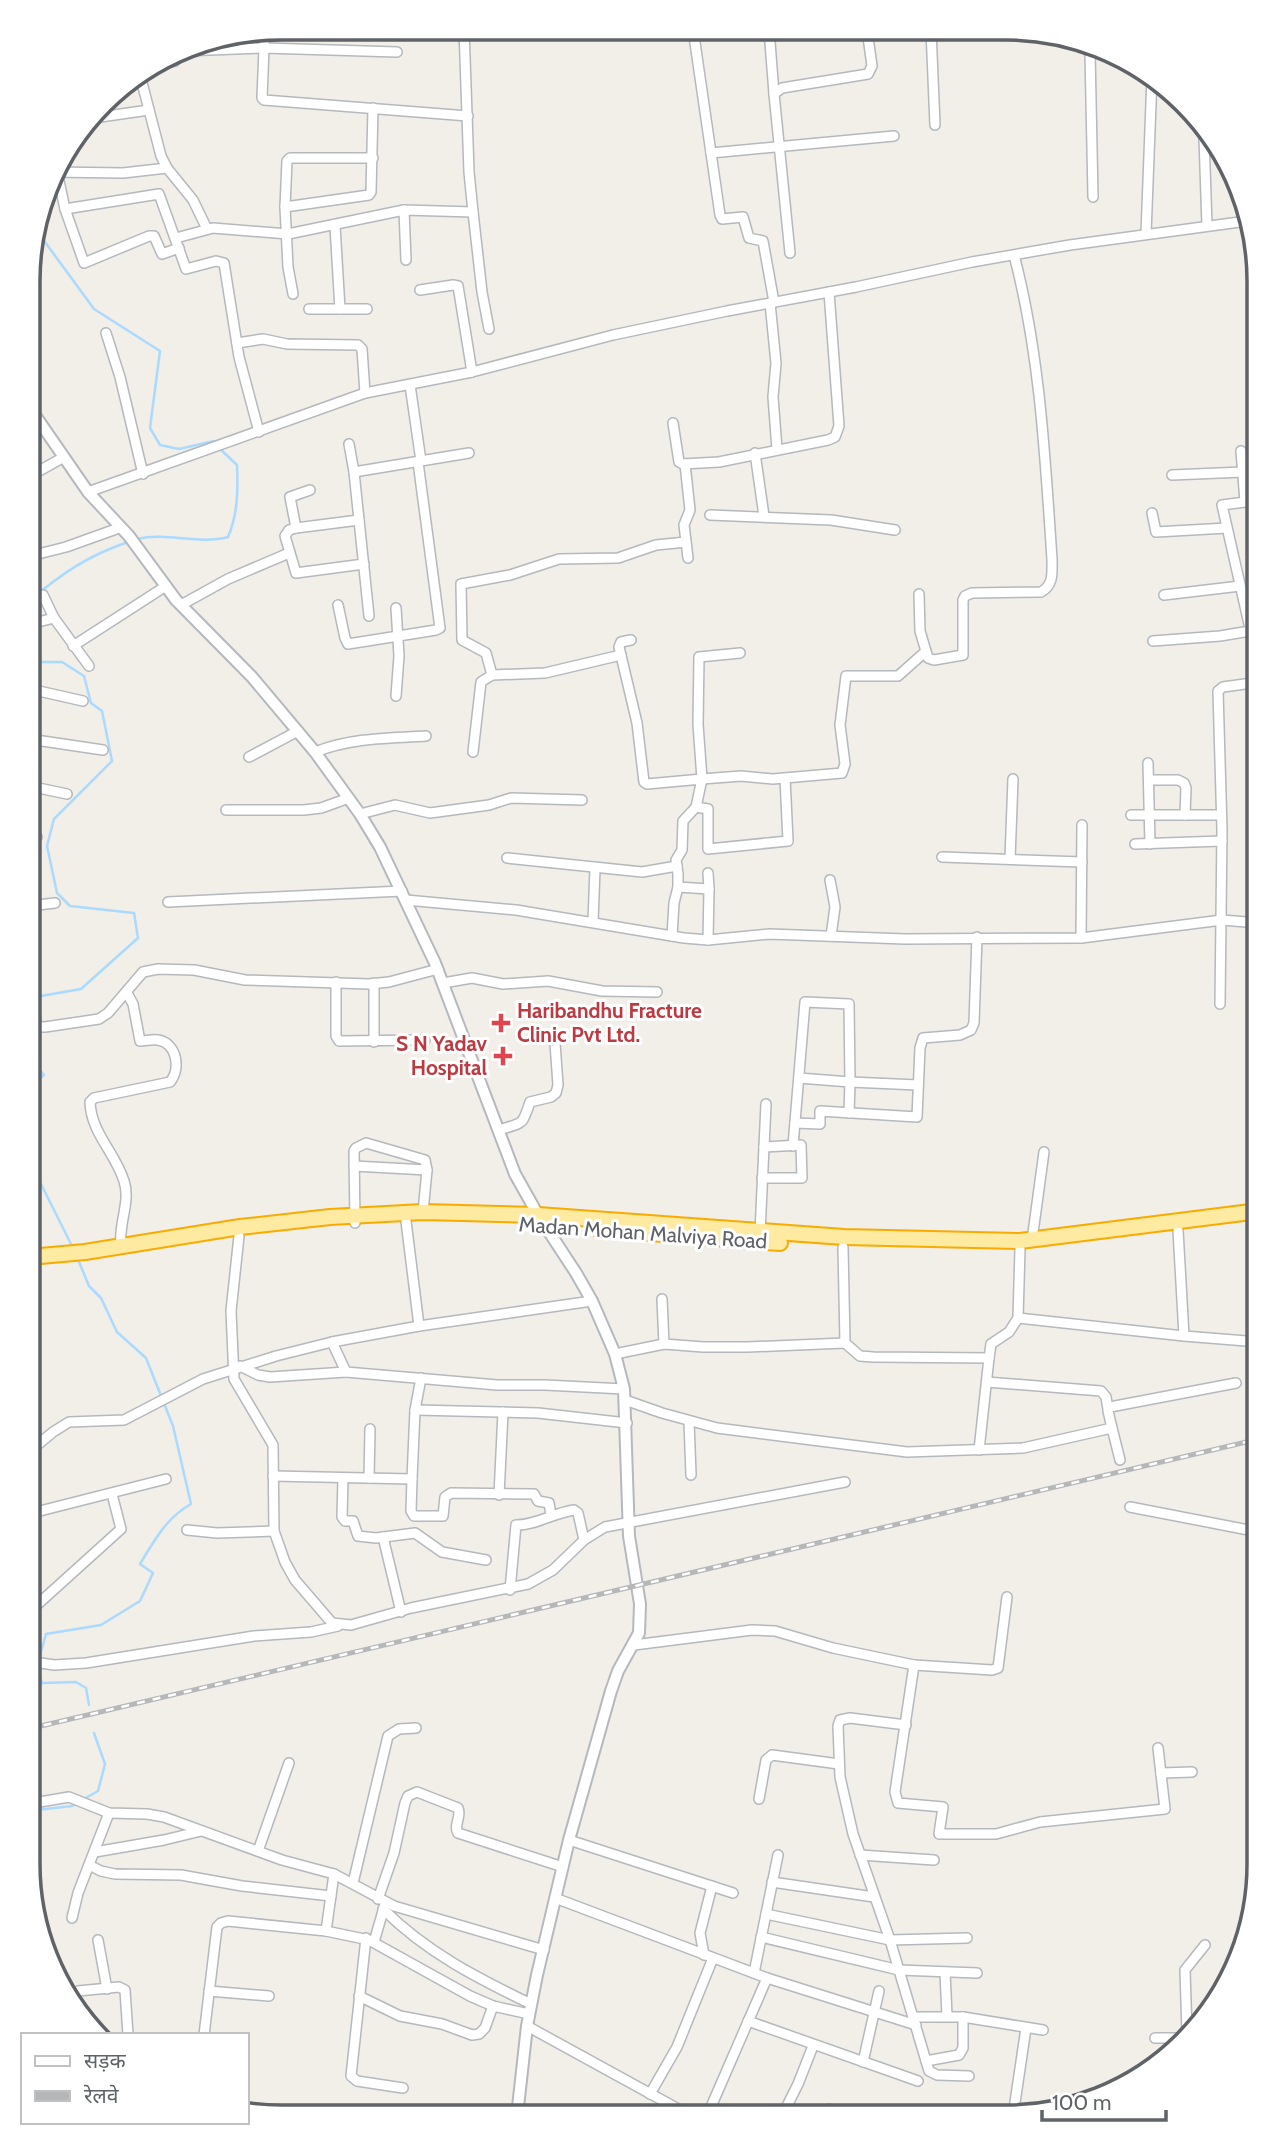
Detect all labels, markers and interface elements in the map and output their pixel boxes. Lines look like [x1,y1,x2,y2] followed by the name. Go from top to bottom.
[517,998,702,1047] place label: Haribandhu Fracture Clinic Pvt Ltd.
[491,1013,511,1033] marker: Haribandhu Fracture Clinic Pvt Ltd.
[396,1031,488,1080] place label: S N Yadav Hospital
[493,1046,513,1066] marker: S N Yadav Hospital
[518,1211,768,1254] street label: Madan Mohan Malviya Road
[21,2033,248,2124] legend
[84,2048,126,2073] text: सड़क
[1042,2078,1166,2122] scale bar
[83,2083,119,2108] text: रेलवे
[1052,2090,1111,2115] text: 100 m

